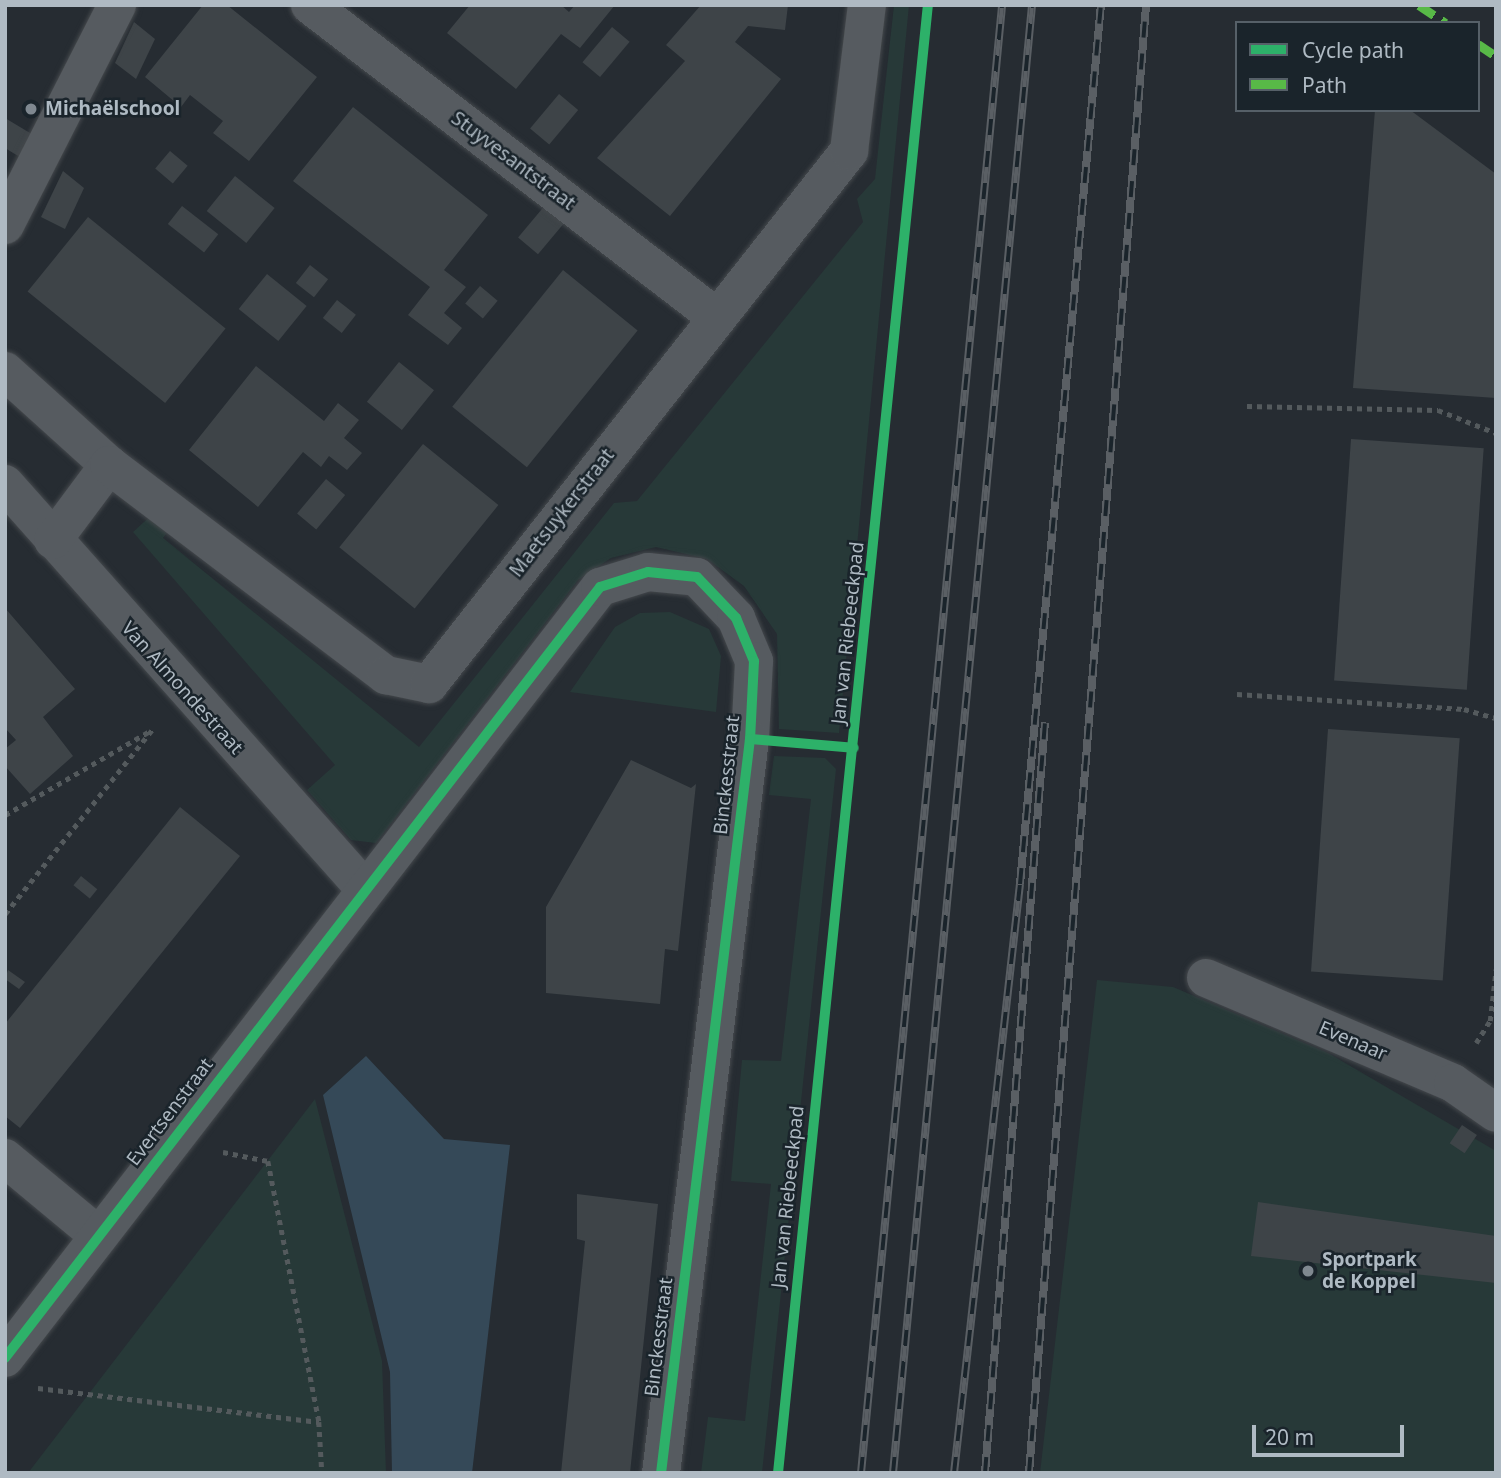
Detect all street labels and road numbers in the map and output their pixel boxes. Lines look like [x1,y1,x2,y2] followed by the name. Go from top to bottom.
[447,107,579,215] street label: Stuyvesantstraat
[505,444,619,582] street label: Maetsuykerstraat
[827,541,869,725] street label: Jan van Riebeeckpad
[117,617,247,759] street label: Van Almondestraat
[709,714,745,836] street label: Binckesstraat
[1315,1016,1391,1066] street label: Evenaar
[122,1054,218,1170] street label: Evertsenstraat
[767,1105,809,1289] street label: Jan van Riebeeckpad
[640,1276,678,1398] street label: Binckesstraat

